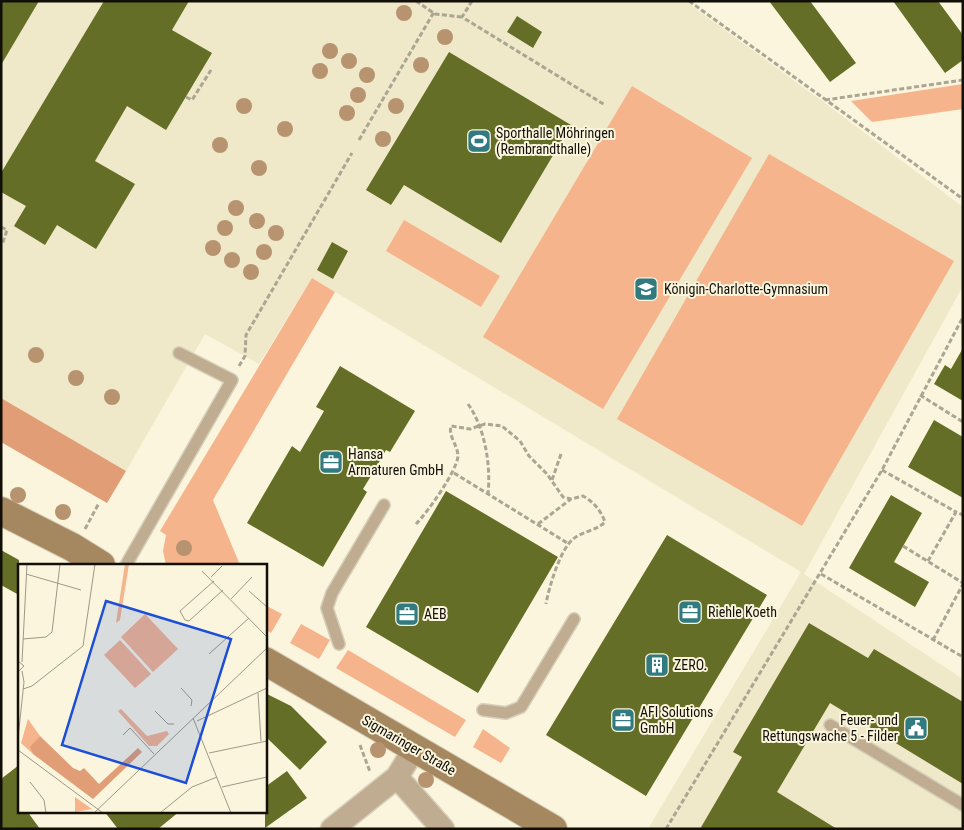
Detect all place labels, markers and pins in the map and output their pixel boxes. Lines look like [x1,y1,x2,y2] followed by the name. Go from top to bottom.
[496,125,614,158] place label: Sporthalle Möhringen (Rembrandthalle)
[466,128,492,154] sports icon: Sporthalle Möhringen (Rembrandthalle)
[633,276,659,302] school or university icon: Königin-Charlotte-Gymnasium
[664,281,828,297] place label: Königin-Charlotte-Gymnasium
[348,446,444,478] place label: Hansa Armaturen GmbH
[318,449,344,475] office icon: Hansa Armaturen GmbH
[677,599,703,625] office icon: Riehle Koeth
[394,601,420,627] office icon: AEB
[708,604,777,620] place label: Riehle Koeth
[424,606,447,622] place label: AEB
[644,652,670,678] building icon: ZERO.
[674,657,707,673] place label: ZERO.
[640,704,713,736] place label: AFI Solutions GmbH
[610,707,636,733] office icon: AFI Solutions GmbH
[762,712,898,744] place label: Feuer- und Rettungswache 5 - Filder
[903,715,929,741] public building icon: Feuer- und Rettungswache 5 - Filder

